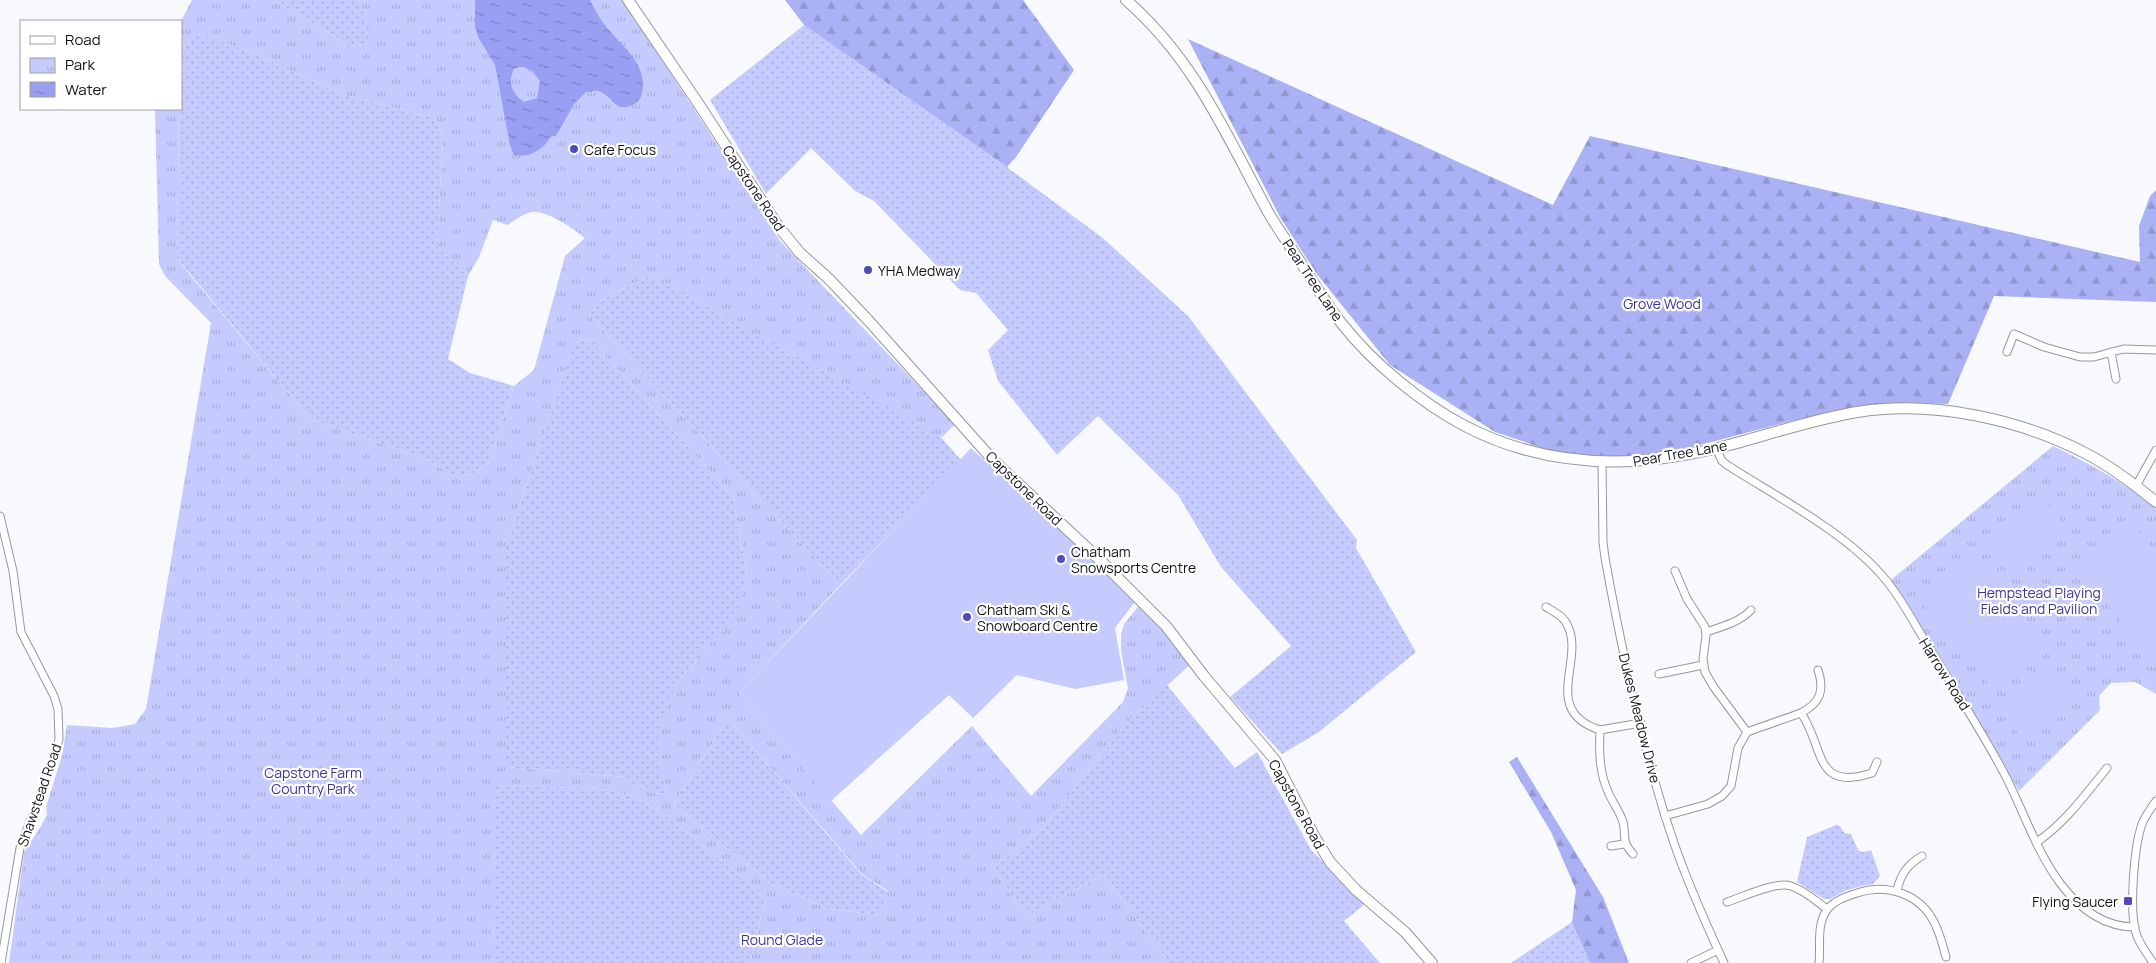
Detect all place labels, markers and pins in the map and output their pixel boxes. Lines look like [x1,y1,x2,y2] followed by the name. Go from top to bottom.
[584,140,656,159] place label: Cafe Focus
[568,143,580,155] marker: Cafe Focus
[878,261,961,280] place label: YHA Medway
[862,264,874,276] marker: YHA Medway
[1071,542,1196,577] place label: Chatham Snowsports Centre
[1055,553,1067,565] marker: Chatham Snowsports Centre
[977,600,1098,635] place label: Chatham Ski & Snowboard Centre
[961,611,973,623] marker: Chatham Ski & Snowboard Centre
[2032,892,2118,911] place label: Flying Saucer
[2122,895,2134,907] marker: Flying Saucer

